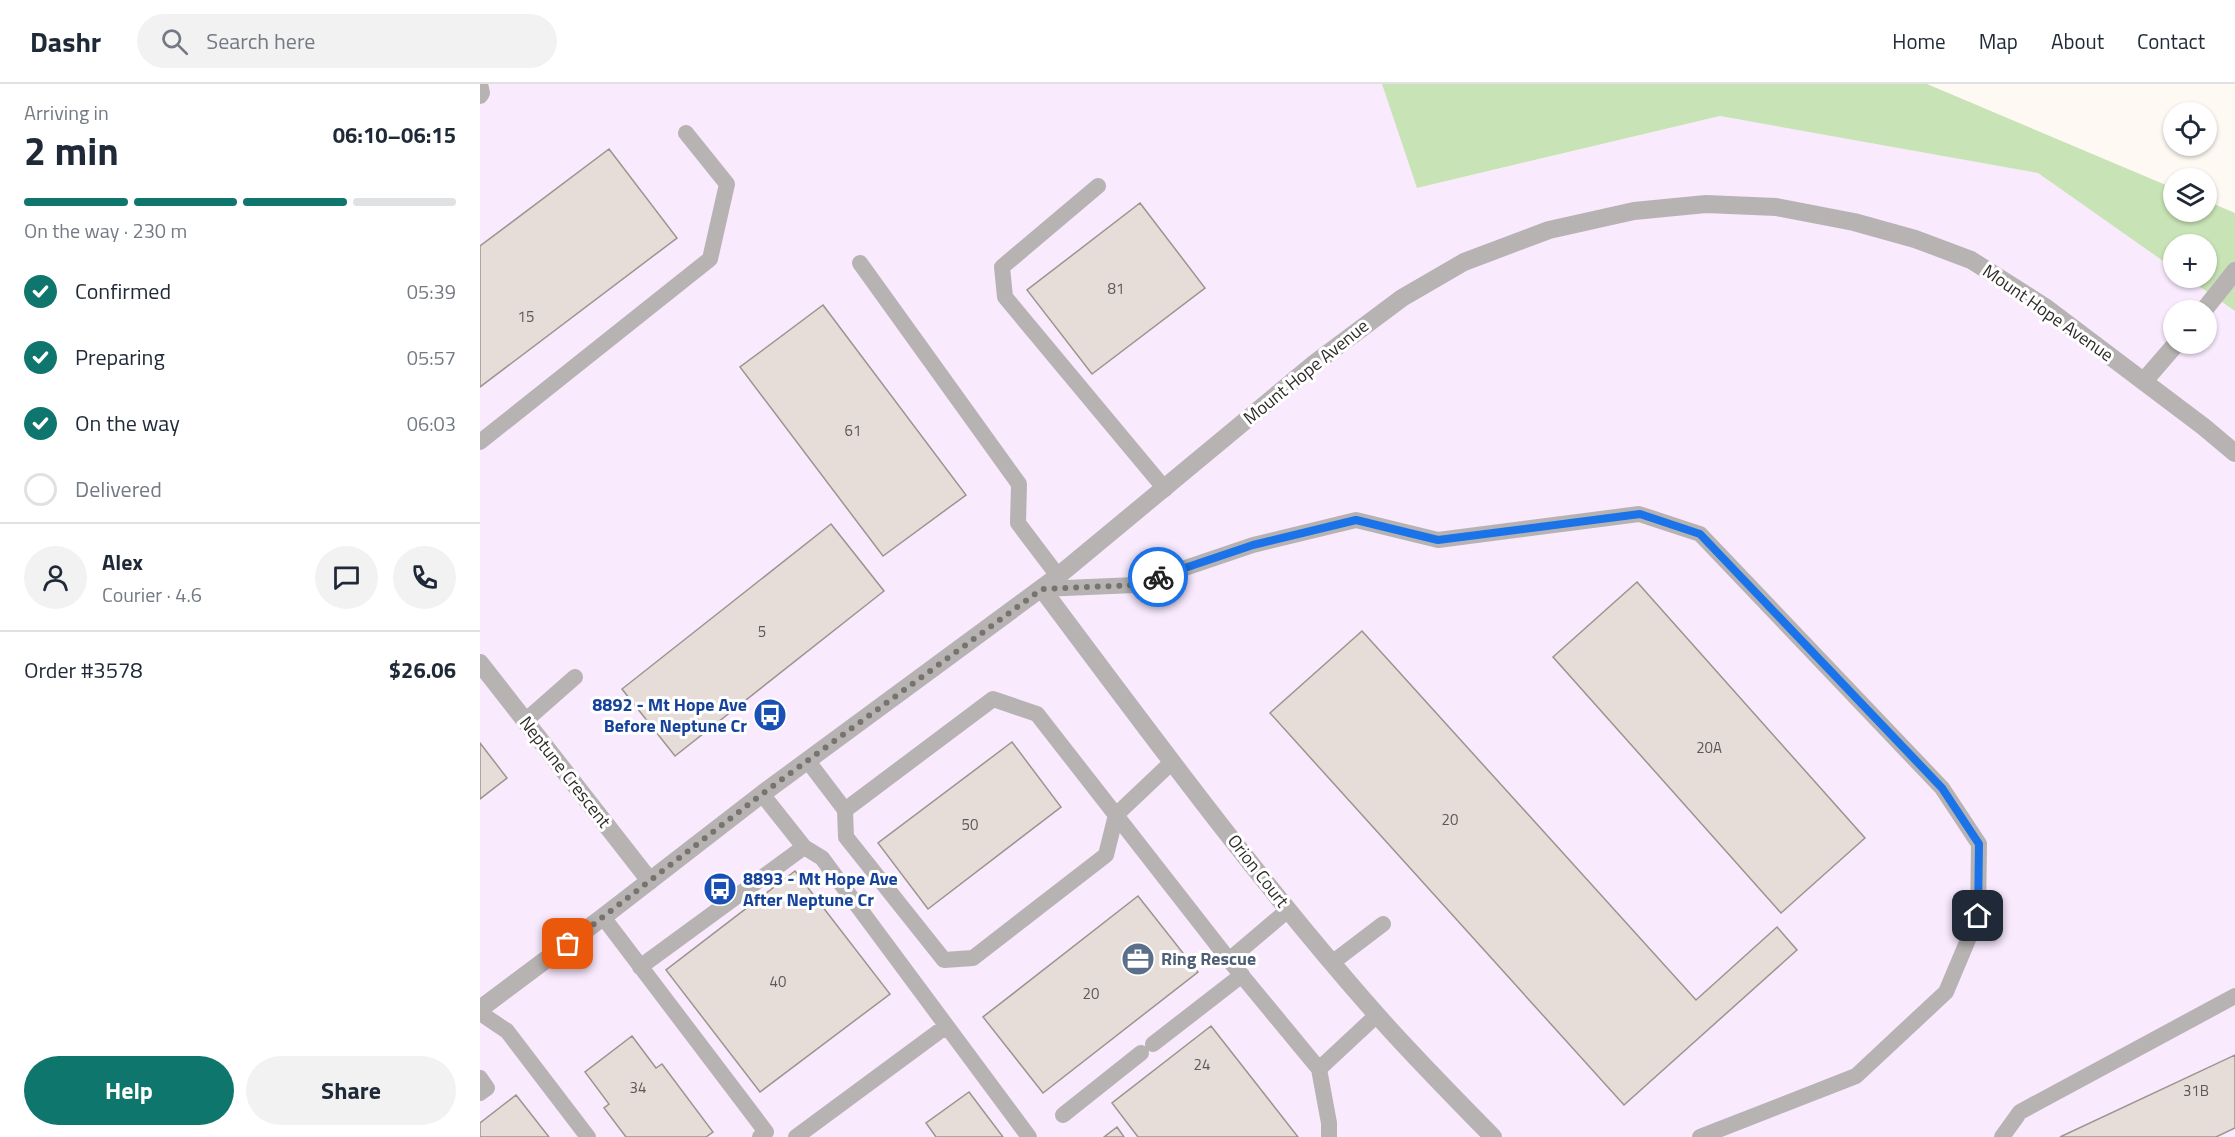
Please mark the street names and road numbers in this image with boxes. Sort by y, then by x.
street label: Mount Hope Avenue [1977,257,2119,368]
street label: Mount Hope Avenue [1237,313,1374,431]
street label: Neptune Crescent [513,710,618,834]
street label: Orion Court [1221,828,1296,914]

